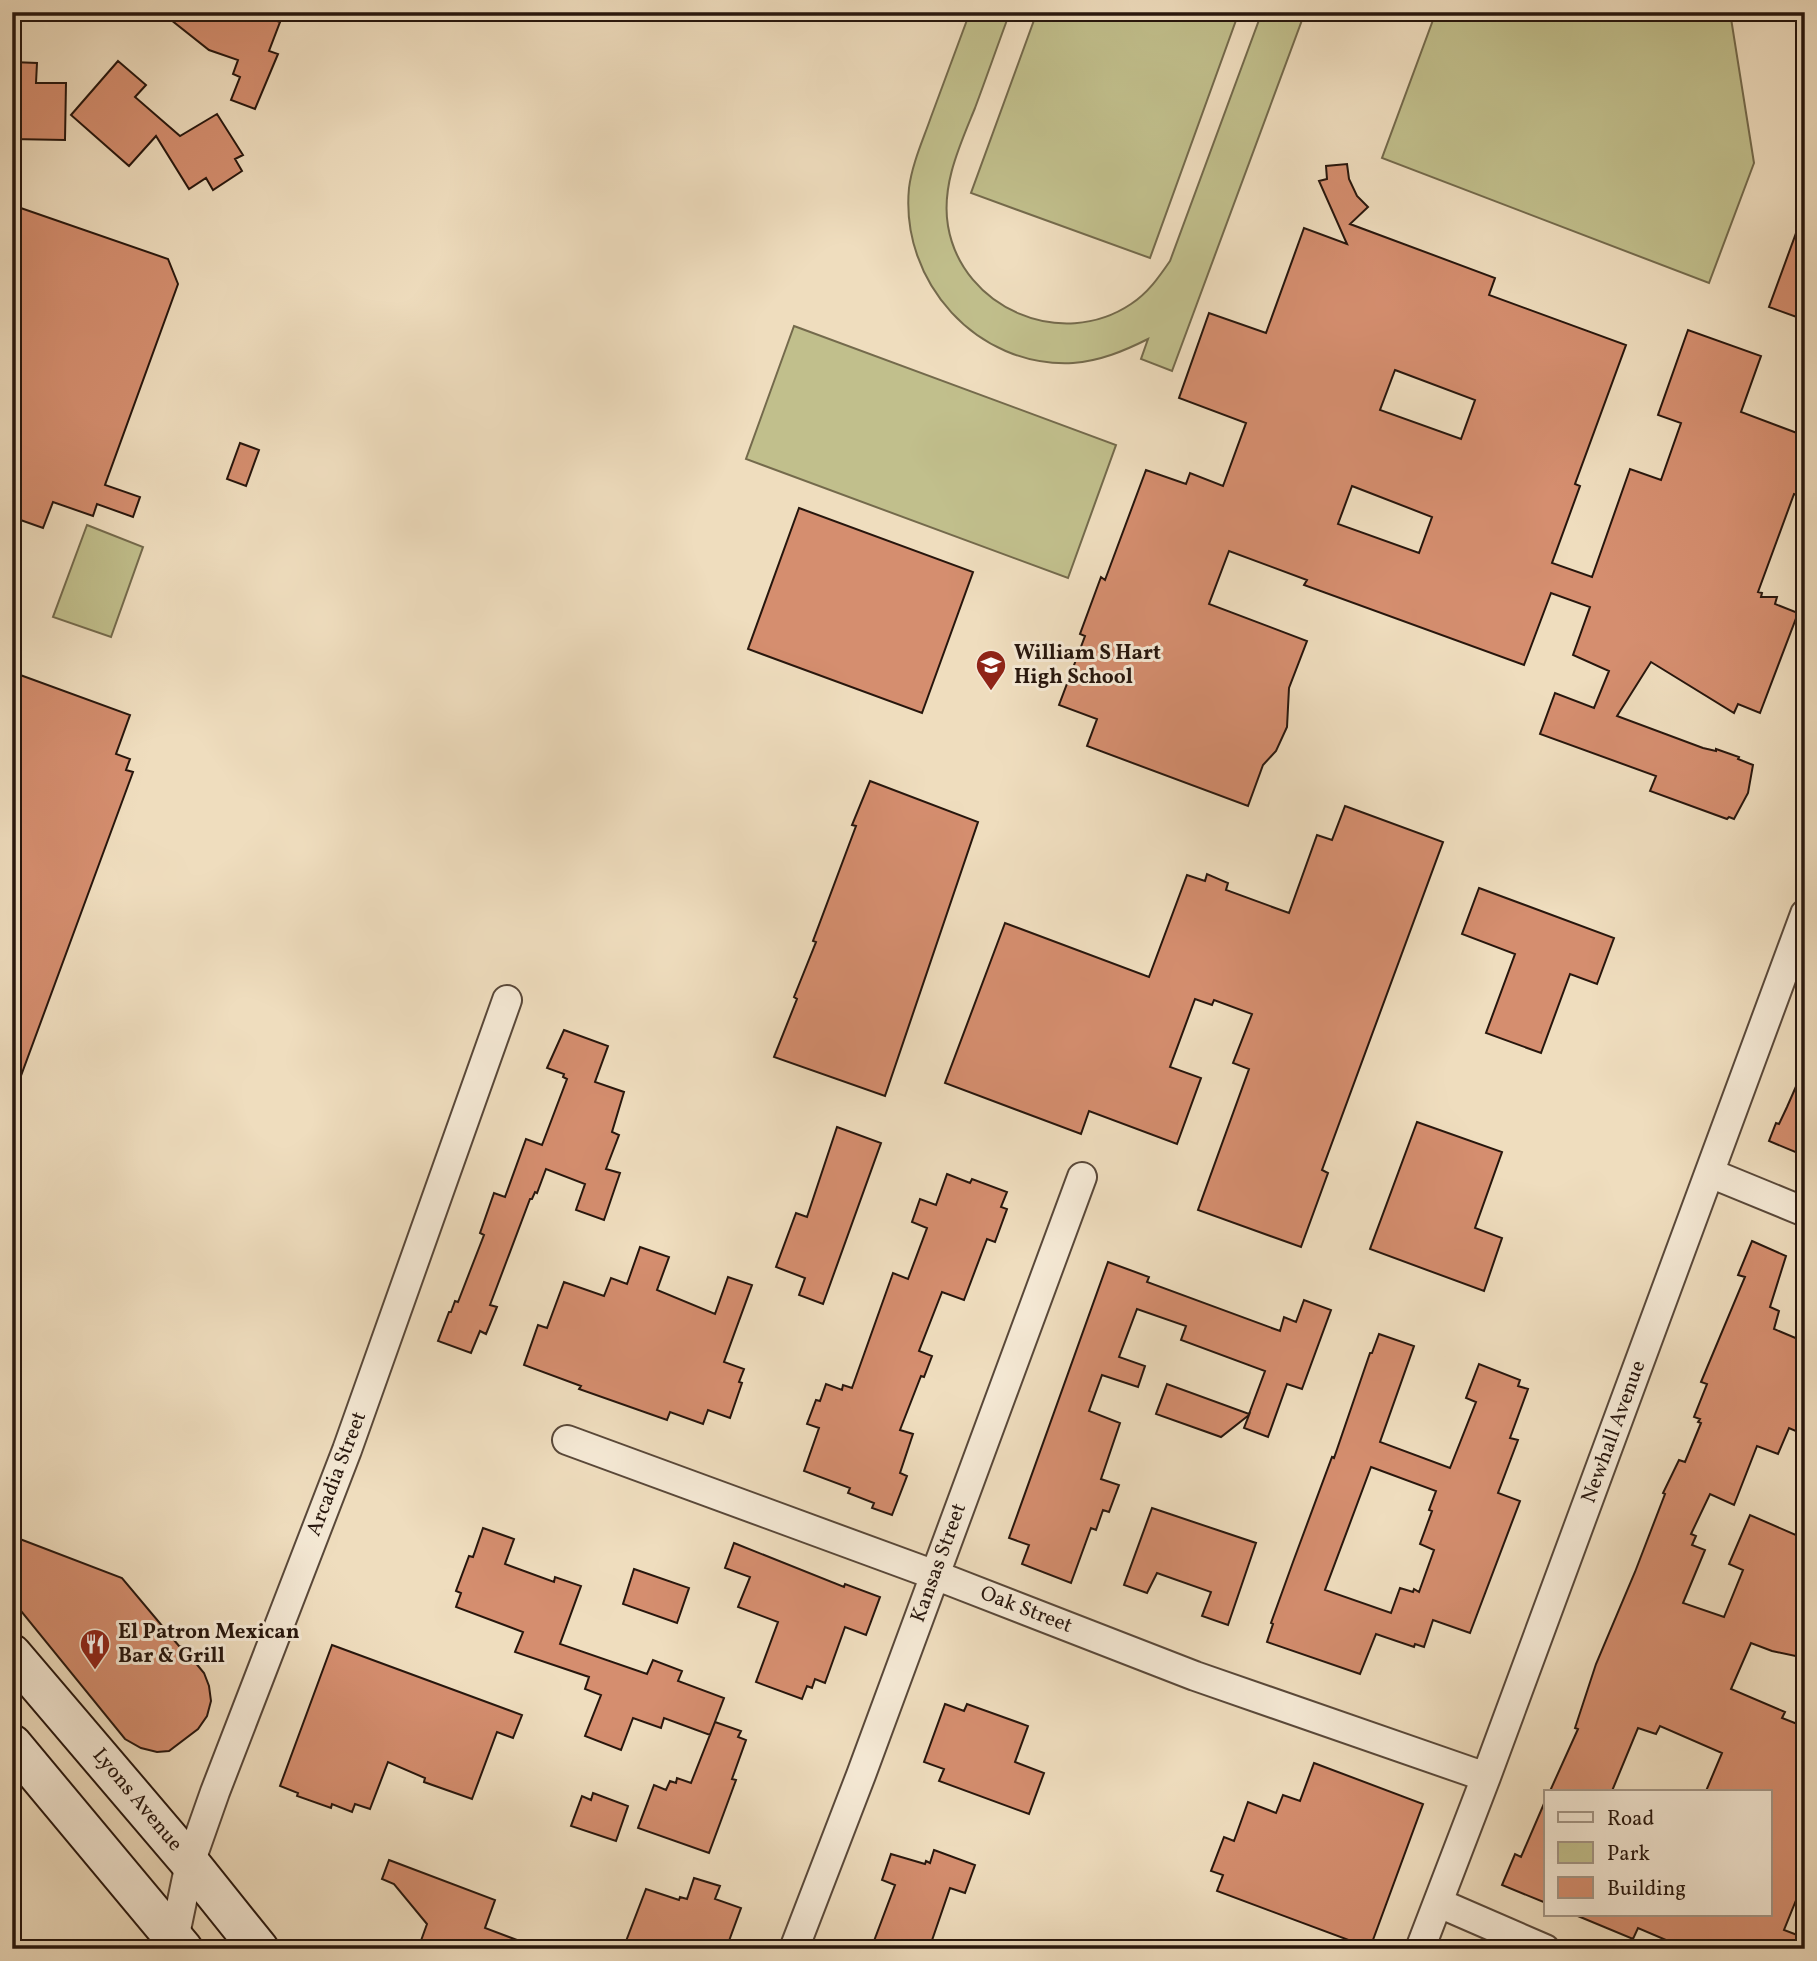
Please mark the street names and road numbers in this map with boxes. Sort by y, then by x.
street label: Newhall Avenue [1575,1357,1653,1507]
street label: Arcadia Street [300,1408,374,1540]
street label: Kansas Street [904,1499,974,1627]
street label: Oak Street [976,1579,1076,1641]
street label: Lyons Avenue [85,1742,189,1858]

